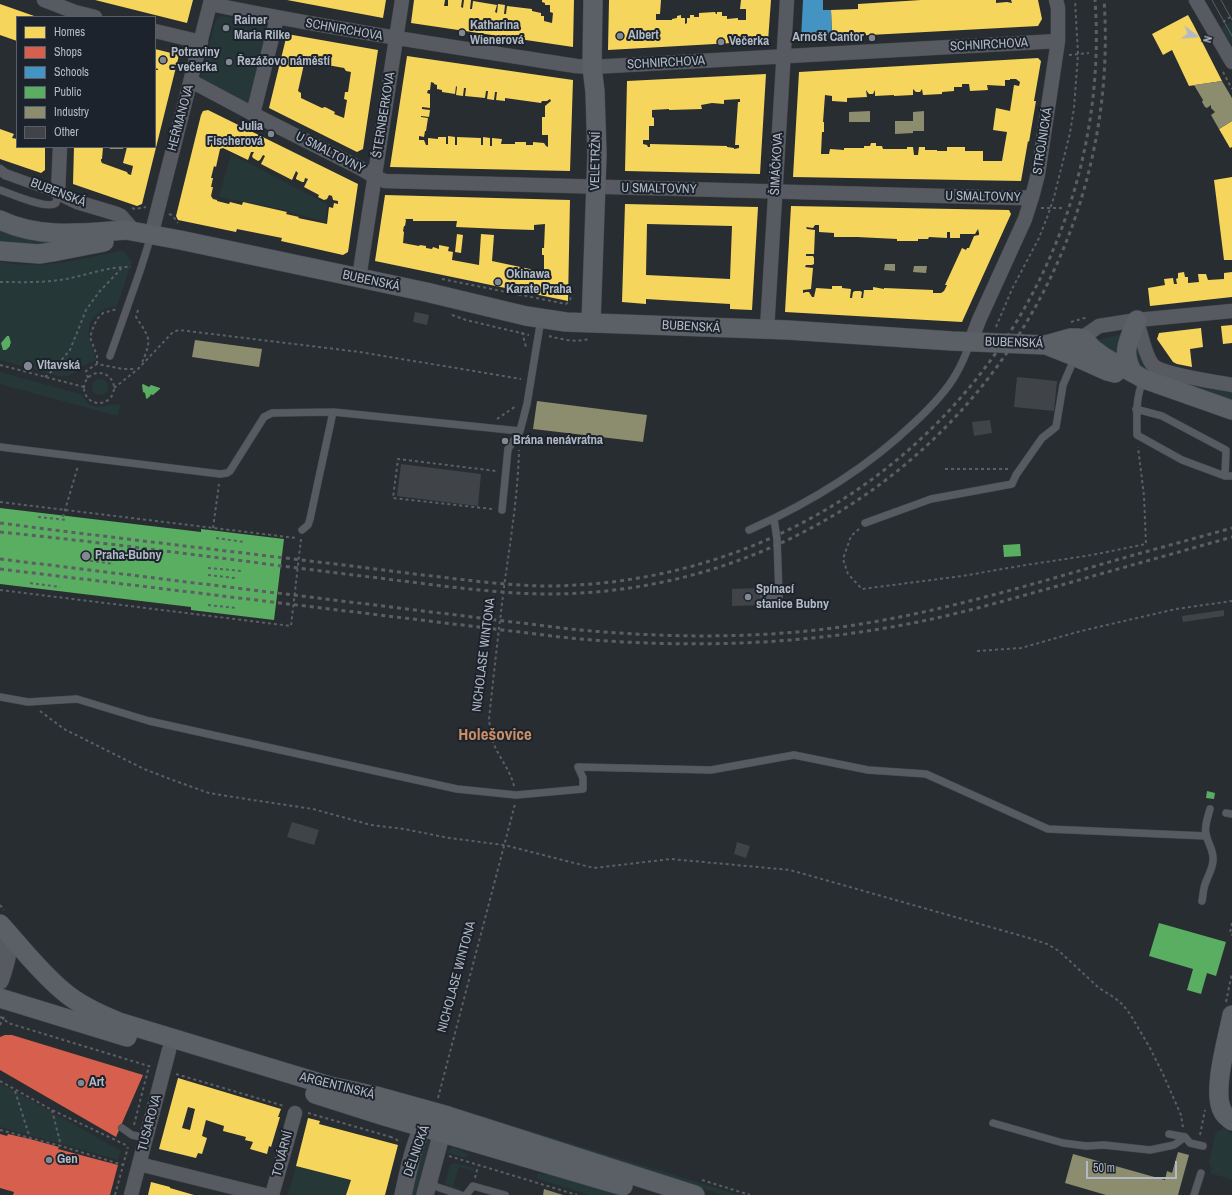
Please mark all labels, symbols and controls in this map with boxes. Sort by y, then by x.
place label: Rainer Maria Rilke [234,13,290,44]
legend [16,16,156,148]
street label: SCHNIRCHOVA [304,16,384,44]
north arrow [1176,16,1216,56]
place label: Katharina Wienerová [470,18,524,49]
marker: Rainer Maria Rilke [221,23,231,33]
text: Homes [54,24,85,40]
marker: Katharina Wienerová [457,28,467,38]
place label: Albert [628,28,659,44]
place label: Arnošt Cantor [792,30,864,46]
marker: Albert [615,31,625,41]
marker: Arnošt Cantor [867,33,877,43]
place label: Večerka [729,34,769,50]
text: N [1200,34,1215,44]
street label: SCHNIRCHOVA [950,35,1028,55]
marker: Večerka [716,37,726,47]
text: Shops [54,44,82,60]
place label: Potraviny - večerka [171,45,220,76]
street label: SCHNIRCHOVA [627,53,705,73]
place label: Řezáčovo náměstí [237,54,330,70]
marker: Potraviny - večerka [158,55,168,65]
marker: Řezáčovo náměstí [224,57,234,67]
text: Schools [54,64,89,80]
street label: ŠTERNBERKOVA [369,71,399,159]
street label: HEŘMANOVA [165,83,197,153]
text: Public [54,84,81,100]
text: Industry [54,104,89,120]
street label: STROJNICKÁ [1030,106,1056,176]
place label: Julia Fischerová [207,119,263,150]
text: Other [54,124,79,140]
marker: Julia Fischerová [266,129,276,139]
street label: U SMALTOVNY [293,129,367,177]
street label: VELETRŽNÍ [588,132,604,190]
street label: ŠIMÁČKOVA [768,132,786,196]
street label: BUBENSKÁ [28,175,88,211]
street label: U SMALTOVNY [621,181,697,197]
street label: U SMALTOVNY [945,189,1021,205]
street label: BUBENSKÁ [341,267,401,295]
place label: Okinawa Karate Praha [506,267,572,298]
marker: Okinawa Karate Praha [493,277,503,287]
street label: BUBENSKÁ [662,318,720,336]
street label: BUBENSKÁ [985,334,1043,352]
place label: Vltavská [37,358,80,374]
marker: Vltavská [22,360,34,372]
place label: Brána nenávratna [513,433,603,449]
marker: Brána nenávratna [500,436,510,446]
place label: Praha-Bubny [95,548,161,564]
marker: Praha-Bubny [80,550,92,562]
place label: Spínací stanice Bubny [756,582,829,613]
marker: Spínací stanice Bubny [743,592,753,602]
street label: NICHOLASE WINTONA [469,597,499,713]
district label: Holešovice [458,725,532,745]
street label: NICHOLASE WINTONA [435,920,479,1034]
street label: ARGENTINSKÁ [298,1069,376,1103]
place label: Art [89,1075,104,1091]
marker: Art [76,1078,86,1088]
street label: TUSAROVA [135,1093,165,1153]
street label: DĚLNICKÁ [401,1123,433,1179]
street label: TOVÁRNÍ [269,1130,297,1178]
place label: Gen [57,1152,78,1168]
scale bar [1088,1153,1179,1179]
marker: Gen [44,1155,54,1165]
text: 50 m [1093,1160,1115,1176]

